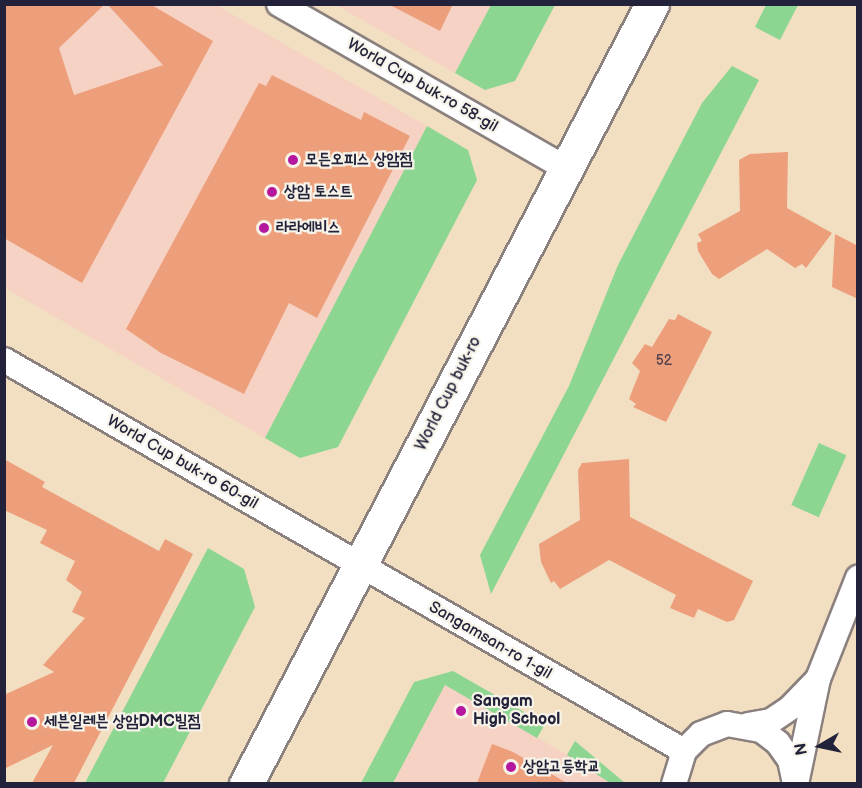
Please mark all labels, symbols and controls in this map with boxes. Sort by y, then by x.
street label: World Cup buk-ro 58-gil [343,35,501,137]
place label: 모든오피스 상암점 [305,150,412,170]
marker: 모든오피스 상암점 [286,153,300,167]
place label: 상암 토스트 [284,182,353,202]
marker: 상암 토스트 [265,185,279,199]
place label: 라라에비스 [276,218,340,238]
marker: 라라에비스 [257,221,271,235]
street label: World Cup buk-ro [412,334,486,454]
house number: 52 [656,353,672,369]
street label: World Cup buk-ro 60-gil [103,412,261,514]
street label: Sangamsan-ro 1-gil [425,598,555,684]
place label: Sangam High School [473,692,560,730]
marker: Sangam High School [454,704,468,718]
place label: 세븐일레븐 상암DMC빌점 [44,712,200,732]
marker: 세븐일레븐 상암DMC빌점 [25,715,39,729]
north arrow [790,716,850,776]
text: N [791,741,812,756]
place label: 상암고등학교 [523,757,600,777]
marker: 상암고등학교 [504,760,518,774]

